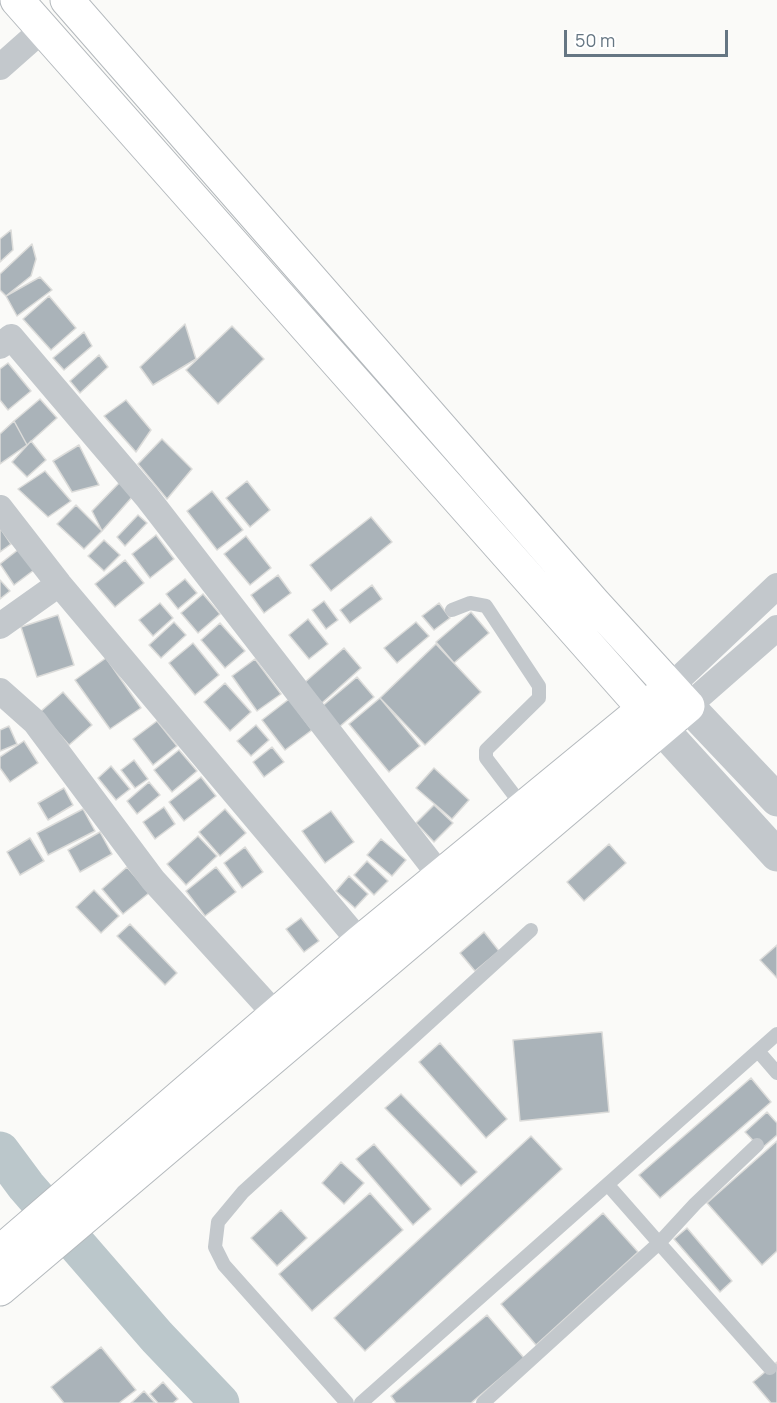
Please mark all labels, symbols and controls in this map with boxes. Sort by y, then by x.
scale bar [567,18,730,56]
text: 50 m [575,28,615,52]

